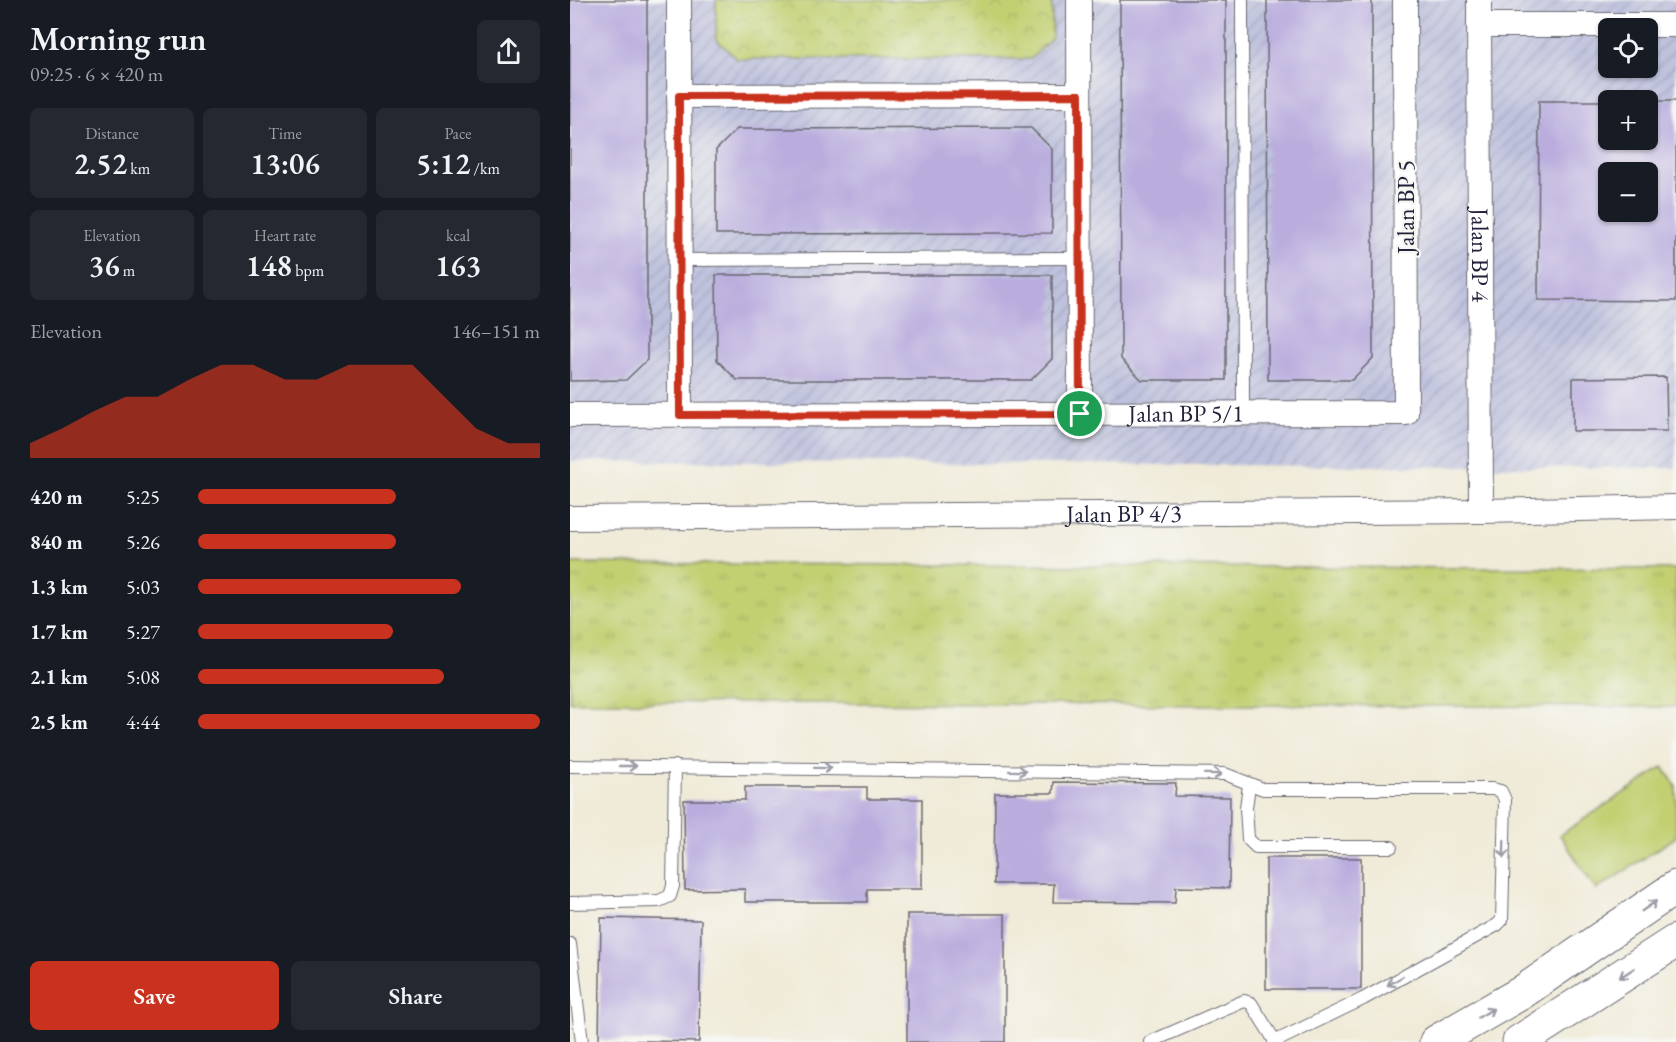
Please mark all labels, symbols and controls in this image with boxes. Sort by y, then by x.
text: Morning run [30,17,207,60]
map controls [1598,18,1658,222]
button: locate [1598,18,1658,78]
button: share [477,20,540,83]
text: 09:25 · 6 × 420 m [30,61,163,87]
button: + [1598,90,1658,150]
text: Distance [85,123,139,144]
text: Time [268,123,302,144]
text: Pace [445,123,471,144]
text: 2.52 [74,144,127,183]
text: 13:06 [250,144,320,183]
text: 5:12 [416,144,470,183]
text: km [127,158,150,179]
text: /km [470,158,500,179]
street label: Jalan BP 5 [1390,160,1421,256]
button: − [1598,162,1658,222]
street label: Jalan BP 4 [1465,206,1496,303]
text: Elevation [83,225,141,246]
text: Heart rate [254,225,316,246]
text: kcal [446,225,470,246]
text: 36 [89,246,120,285]
text: 148 [246,246,292,285]
text: 163 [435,246,481,285]
text: m [120,260,135,281]
text: bpm [292,260,324,281]
text: Elevation [30,318,102,344]
text: 146–151 m [452,318,540,344]
pin [1054,388,1105,439]
icon: arrive [1063,397,1096,430]
street label: Jalan BP 5/1 [1126,397,1244,429]
text: 420 m [30,484,83,510]
text: 5:25 [126,484,160,510]
street label: Jalan BP 4/3 [1064,497,1182,529]
text: 840 m [30,529,83,555]
text: 5:26 [126,529,160,555]
text: 1.3 km [30,574,88,600]
text: 5:03 [126,574,160,600]
text: 1.7 km [30,619,88,645]
text: 5:27 [126,619,160,645]
text: 2.1 km [30,664,88,690]
text: 5:08 [126,664,160,690]
text: 2.5 km [30,709,88,735]
text: 4:44 [126,709,160,735]
one-way arrow [618,760,638,772]
one-way arrow [813,762,833,774]
one-way arrow [1008,765,1028,777]
one-way arrow [1203,768,1223,780]
one-way arrow [1498,838,1510,858]
one-way arrow [1641,900,1657,912]
button: Save [30,961,279,1030]
button: Share [291,961,540,1030]
one-way arrow [1619,967,1636,979]
one-way arrow [1386,976,1404,987]
one-way arrow [1477,1007,1494,1019]

